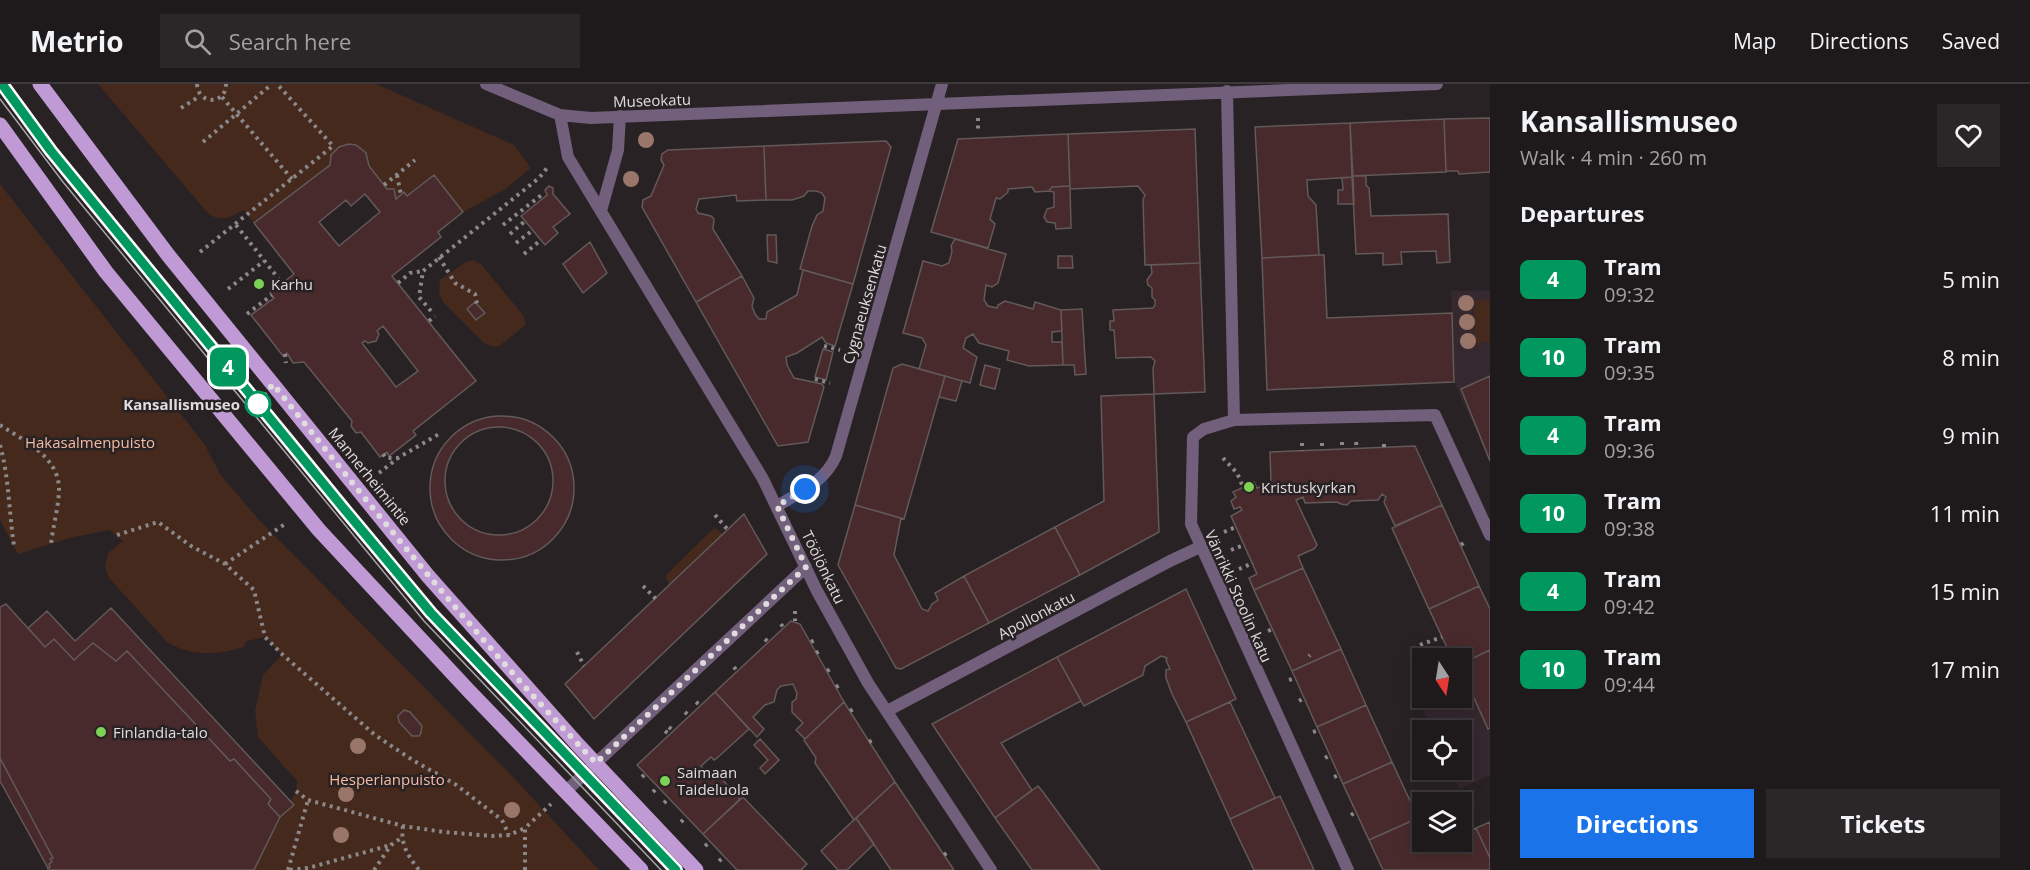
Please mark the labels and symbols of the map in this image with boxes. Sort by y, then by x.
street label: Museokatu [613,89,691,111]
street label: Cygnaeuksenkatu [837,242,891,366]
place label: Karhu [271,274,313,294]
marker: Karhu [252,277,266,291]
line badge: 4 [208,348,248,386]
marker: Kansallismuseo [245,391,271,417]
place label: Kansallismuseo [123,394,240,414]
street label: Mannerheimintie [324,423,416,529]
park label: Hakasalmenpuisto [25,432,155,452]
your location [790,474,820,504]
place label: Kristuskyrkan [1261,477,1356,497]
marker: Kristuskyrkan [1242,480,1256,494]
street label: Töölönkatu [798,527,850,607]
street label: Vänrikki Stoolin katu [1201,527,1277,665]
street label: Apollonkatu [994,586,1078,644]
north arrow [1412,648,1472,708]
place label: Finlandia-talo [113,722,208,742]
marker: Finlandia-talo [94,725,108,739]
place label: Saimaan Taideluola [677,762,749,799]
park label: Hesperianpuisto [329,769,445,789]
marker: Saimaan Taideluola [658,774,672,788]

